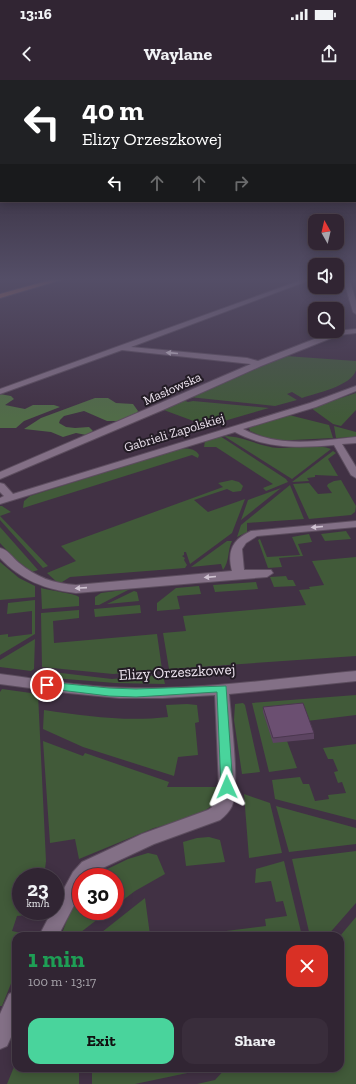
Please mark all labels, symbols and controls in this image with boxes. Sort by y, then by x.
text: 13:16 [20,5,52,23]
icon: back [16,43,38,65]
text: Waylane [144,43,212,65]
icon: share [318,43,340,65]
text: 40 m [82,94,144,127]
icon: left [16,96,68,148]
text: Elizy Orzeszkowej [82,128,222,150]
icon: left [104,172,126,194]
icon: ahead [146,172,168,194]
icon: ahead [188,172,210,194]
icon: right [230,172,252,194]
north arrow [308,214,344,250]
map controls [308,214,344,338]
button: sound [308,258,344,294]
button: search [308,302,344,338]
one-way arrow [166,350,178,356]
street label: Masłowska [141,369,204,408]
street label: Gabrieli Zapolskiej [122,410,226,456]
one-way arrow [311,524,323,531]
one-way arrow [204,573,216,580]
one-way arrow [75,585,87,592]
street label: Elizy Orzeszkowej [118,660,236,684]
pin [30,668,64,702]
icon: arrive [36,674,58,696]
position arrow [206,766,248,808]
speed limit sign: 30 [72,868,124,920]
text: 23 [27,877,49,901]
text: km/h [27,898,49,910]
text: 1 min [28,944,85,973]
button: close [286,945,328,987]
text: 100 m · 13:17 [28,974,96,989]
button: Exit [28,1018,174,1064]
button: Share [182,1018,328,1064]

